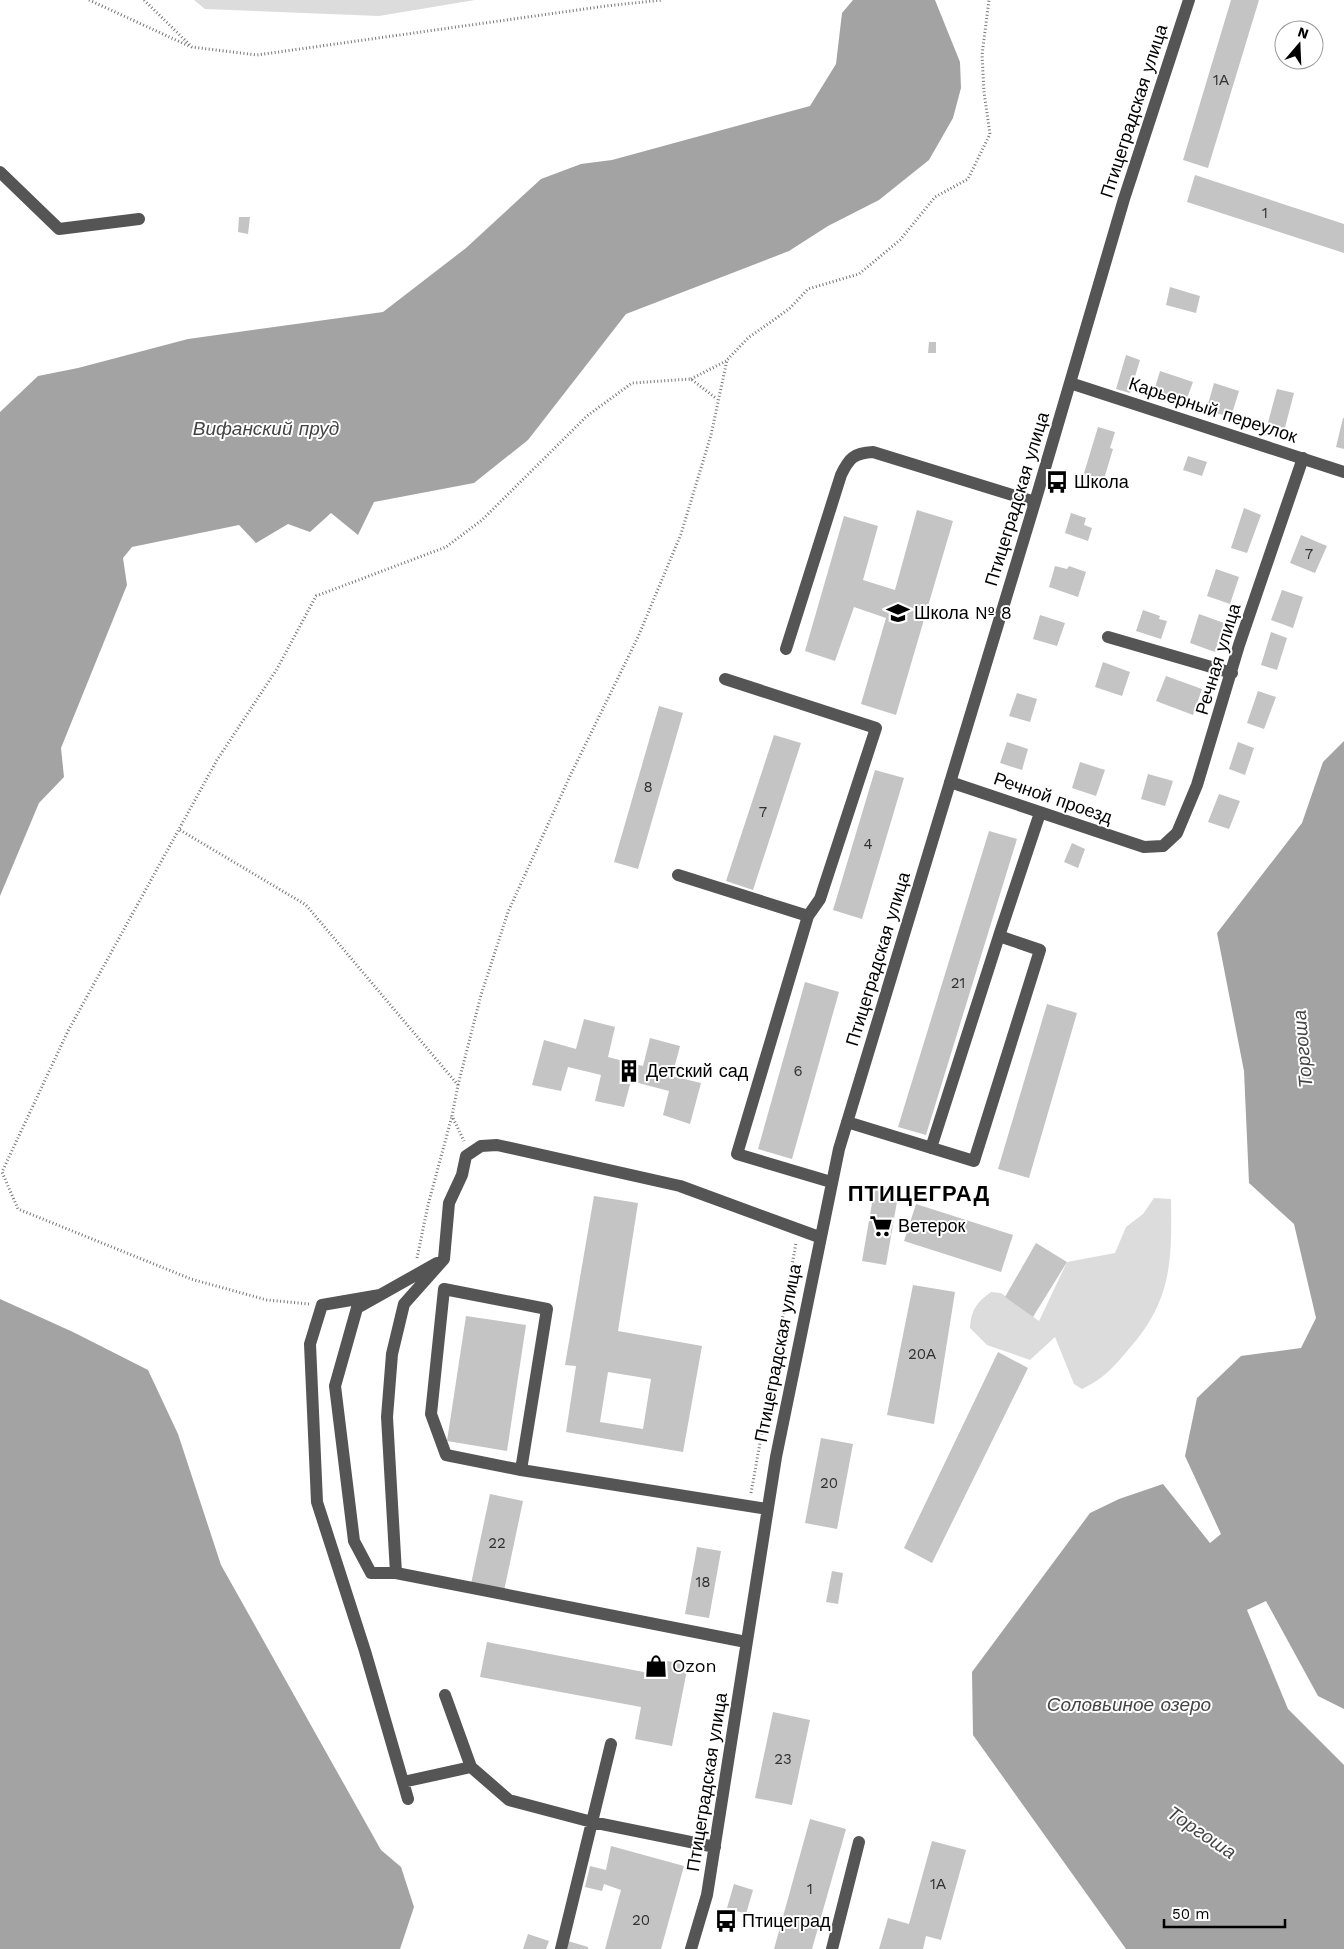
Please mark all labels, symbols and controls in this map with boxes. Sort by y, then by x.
north arrow [1274,20,1324,70]
street label: Птицеградская улица [1096,21,1172,200]
text: N [1296,23,1311,42]
house number: 1А [1213,71,1229,89]
house number: 1 [1262,204,1268,222]
street label: Карьерный переулок [1126,372,1300,447]
street label: Птицеградская улица [980,408,1053,589]
water label: Вифанский пруд [193,417,339,440]
bus stop icon: Школа [1044,469,1070,495]
place label: Школа [1074,471,1130,492]
house number: 7 [1305,545,1313,563]
school or university icon: Школа № 8 [885,600,911,626]
street label: Речная улица [1191,600,1245,717]
place label: Школа № 8 [914,602,1012,623]
street label: Речной проезд [991,767,1116,828]
house number: 8 [643,778,653,796]
house number: 7 [759,803,767,821]
house number: 4 [863,835,873,853]
street label: Птицеградская улица [841,868,914,1049]
house number: 21 [951,974,965,992]
water label: Торгоша [1288,1009,1317,1089]
building icon: Детский сад [616,1058,642,1084]
place label: Детский сад [646,1060,749,1081]
house number: 6 [793,1062,803,1080]
district label: ПТИЦЕГРАД [848,1181,990,1206]
supermarket icon: Ветерок [868,1213,894,1239]
place label: Ветерок [898,1215,965,1236]
street label: Птицеградская улица [750,1261,805,1444]
house number: 20А [908,1345,936,1363]
house number: 20 [820,1474,838,1492]
house number: 22 [488,1534,506,1552]
house number: 18 [695,1573,711,1591]
shop icon: Ozon [643,1653,669,1679]
place label: Ozon [672,1655,717,1676]
street label: Птицеградская улица [682,1690,731,1873]
water label: Соловьиное озеро [1047,1693,1211,1716]
house number: 23 [774,1750,792,1768]
water label: Торгоша [1163,1801,1241,1864]
house number: 1А [930,1875,946,1893]
house number: 1 [807,1880,813,1898]
scale bar [1164,1896,1285,1928]
text: 50 m [1172,1905,1209,1923]
bus stop icon: Птицеград [713,1908,739,1934]
place label: Птицеград [742,1910,831,1931]
house number: 20 [632,1911,650,1929]

